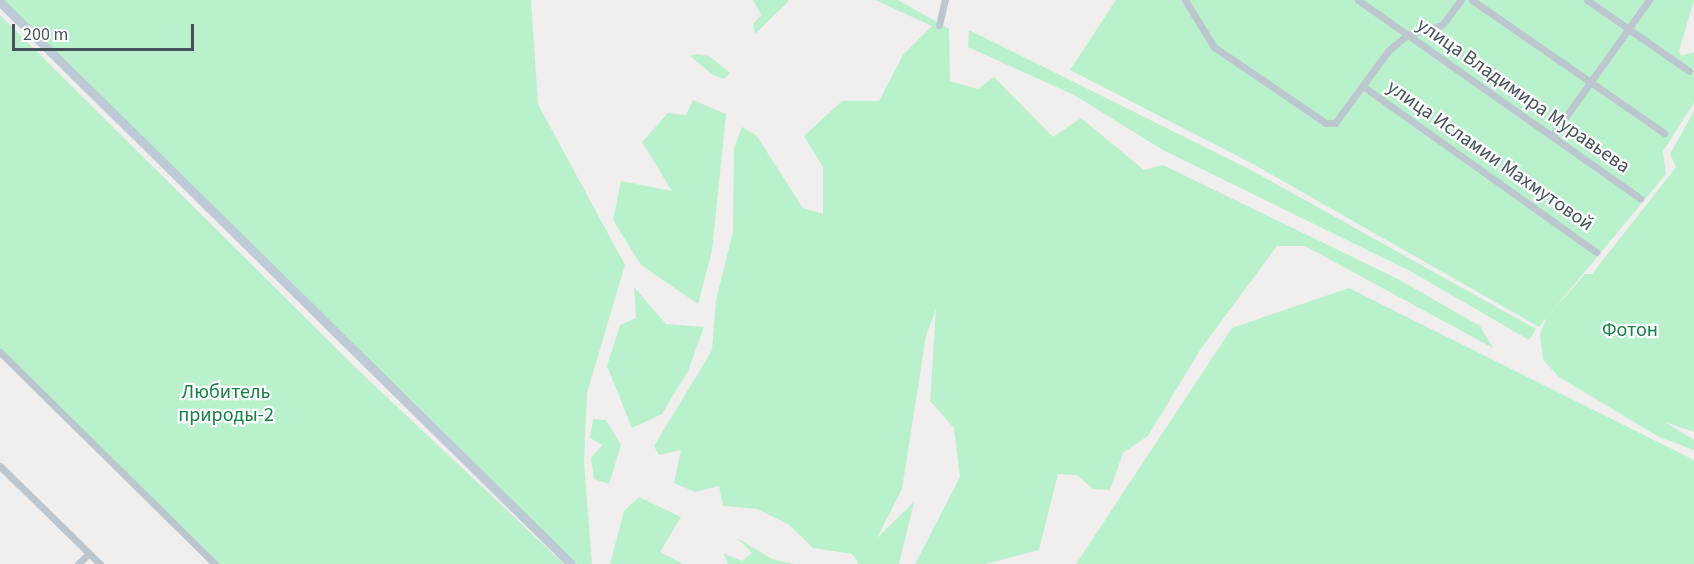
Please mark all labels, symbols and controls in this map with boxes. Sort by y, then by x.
scale bar [15,12,196,50]
street label: улица Владимира Муравьева [1412,13,1634,179]
text: 200 m [23,22,68,47]
street label: улица Исламии Махмутовой [1382,75,1598,237]
park label: Фотон [1602,318,1658,342]
park label: Любитель природы-2 [178,381,274,428]

